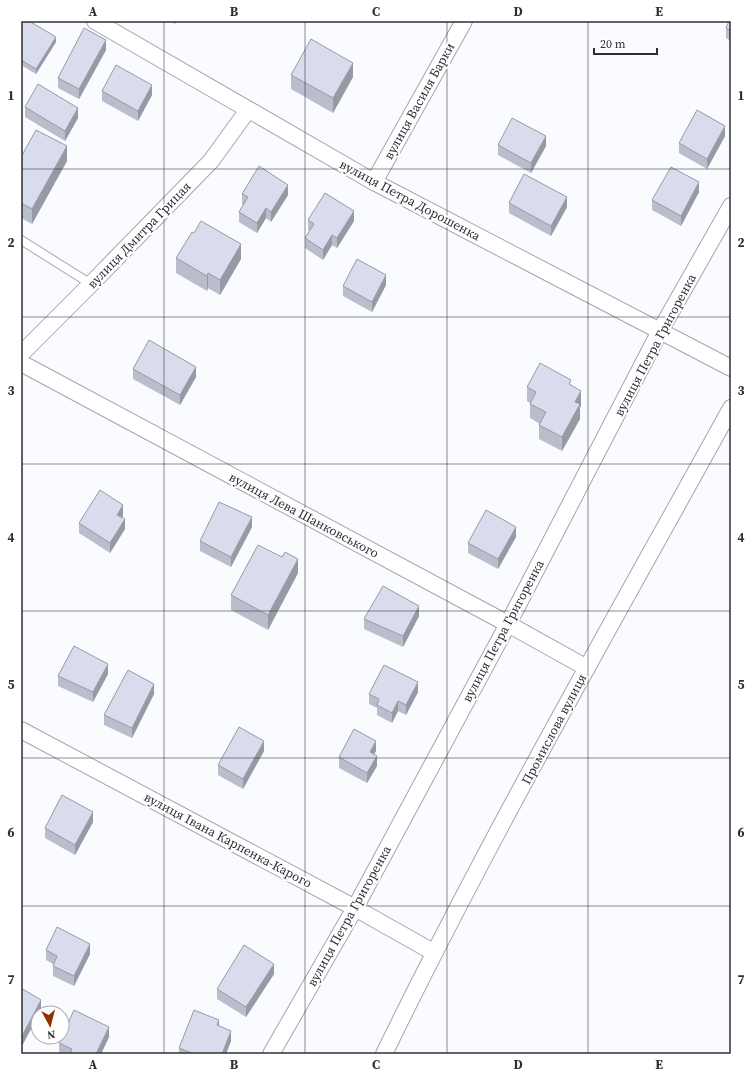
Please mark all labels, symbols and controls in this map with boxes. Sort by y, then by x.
text: A [89,3,98,20]
text: B [230,3,239,20]
text: C [372,3,380,20]
text: D [513,3,523,20]
text: E [655,3,663,20]
scale bar [594,30,657,56]
text: 20 m [600,36,626,52]
street label: вулиця Василя Барки [380,40,458,162]
text: 1 [7,87,15,104]
text: 1 [737,87,745,104]
street label: вулиця Петра Дорошенка [337,156,484,245]
street label: вулиця Дмитра Грицая [84,178,194,292]
text: 2 [7,234,15,251]
text: 2 [737,234,745,251]
street label: вулиця Петра Григоренка [610,271,700,419]
text: 3 [7,382,15,399]
text: 3 [737,382,745,399]
street label: вулиця Лева Шанковського [226,468,382,562]
text: 4 [7,529,15,546]
text: 4 [737,529,745,546]
street label: вулиця Петра Григоренка [458,557,548,705]
street label: Промислова вулиця [518,671,590,787]
text: 5 [7,676,15,693]
text: 5 [737,676,745,693]
street label: вулиця Івана Карпенка-Карого [141,788,315,892]
text: 6 [7,824,15,841]
text: 6 [737,824,745,841]
street label: вулиця Петра Григоренка [303,842,395,990]
text: 7 [7,971,15,988]
text: 7 [737,971,745,988]
north arrow [30,1005,70,1045]
text: N [46,1026,56,1042]
text: A [89,1056,98,1073]
text: B [230,1056,239,1073]
text: C [372,1056,380,1073]
text: D [513,1056,523,1073]
text: E [655,1056,663,1073]

